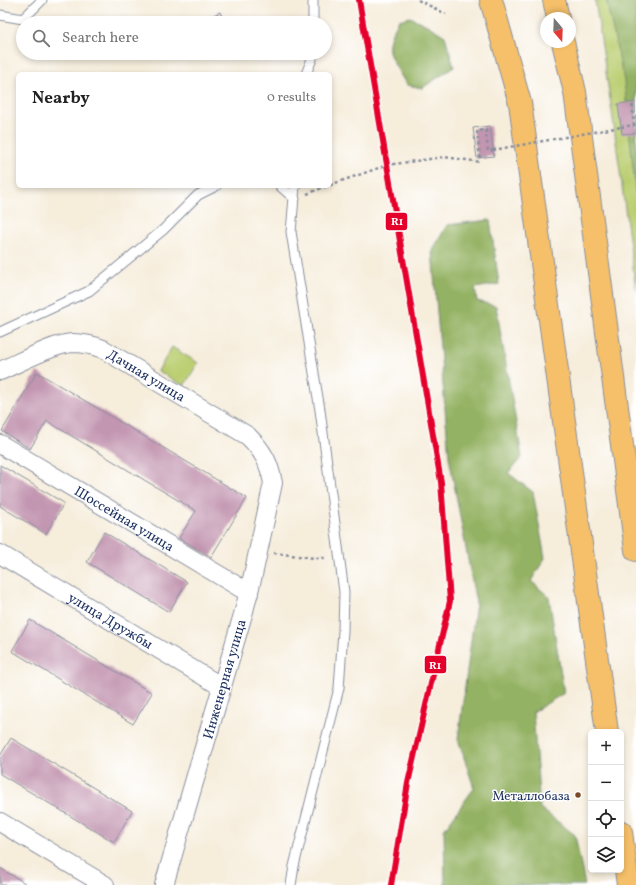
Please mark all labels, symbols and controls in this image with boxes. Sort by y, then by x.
north arrow [540,12,576,48]
search box [16,16,332,60]
icon: search [30,27,52,49]
text: Search here [62,28,139,49]
text: Nearby [32,87,90,110]
text: 0 results [267,89,316,107]
line badge: R1 [385,212,408,231]
text: R1 [391,215,403,230]
street label: Дачная улица [103,346,188,407]
street label: Шоссейная улица [70,482,177,557]
street label: улица Дружбы [64,589,156,654]
street label: Инженерная улица [199,617,252,742]
line badge: R1 [424,655,447,674]
text: R1 [429,659,441,674]
map controls [588,729,624,873]
button: + [588,729,624,765]
button: − [588,765,624,801]
place label: Металлобаза [493,788,570,806]
marker: Металлобаза [573,790,583,800]
button: locate [588,801,624,837]
button: layers [588,837,624,873]

